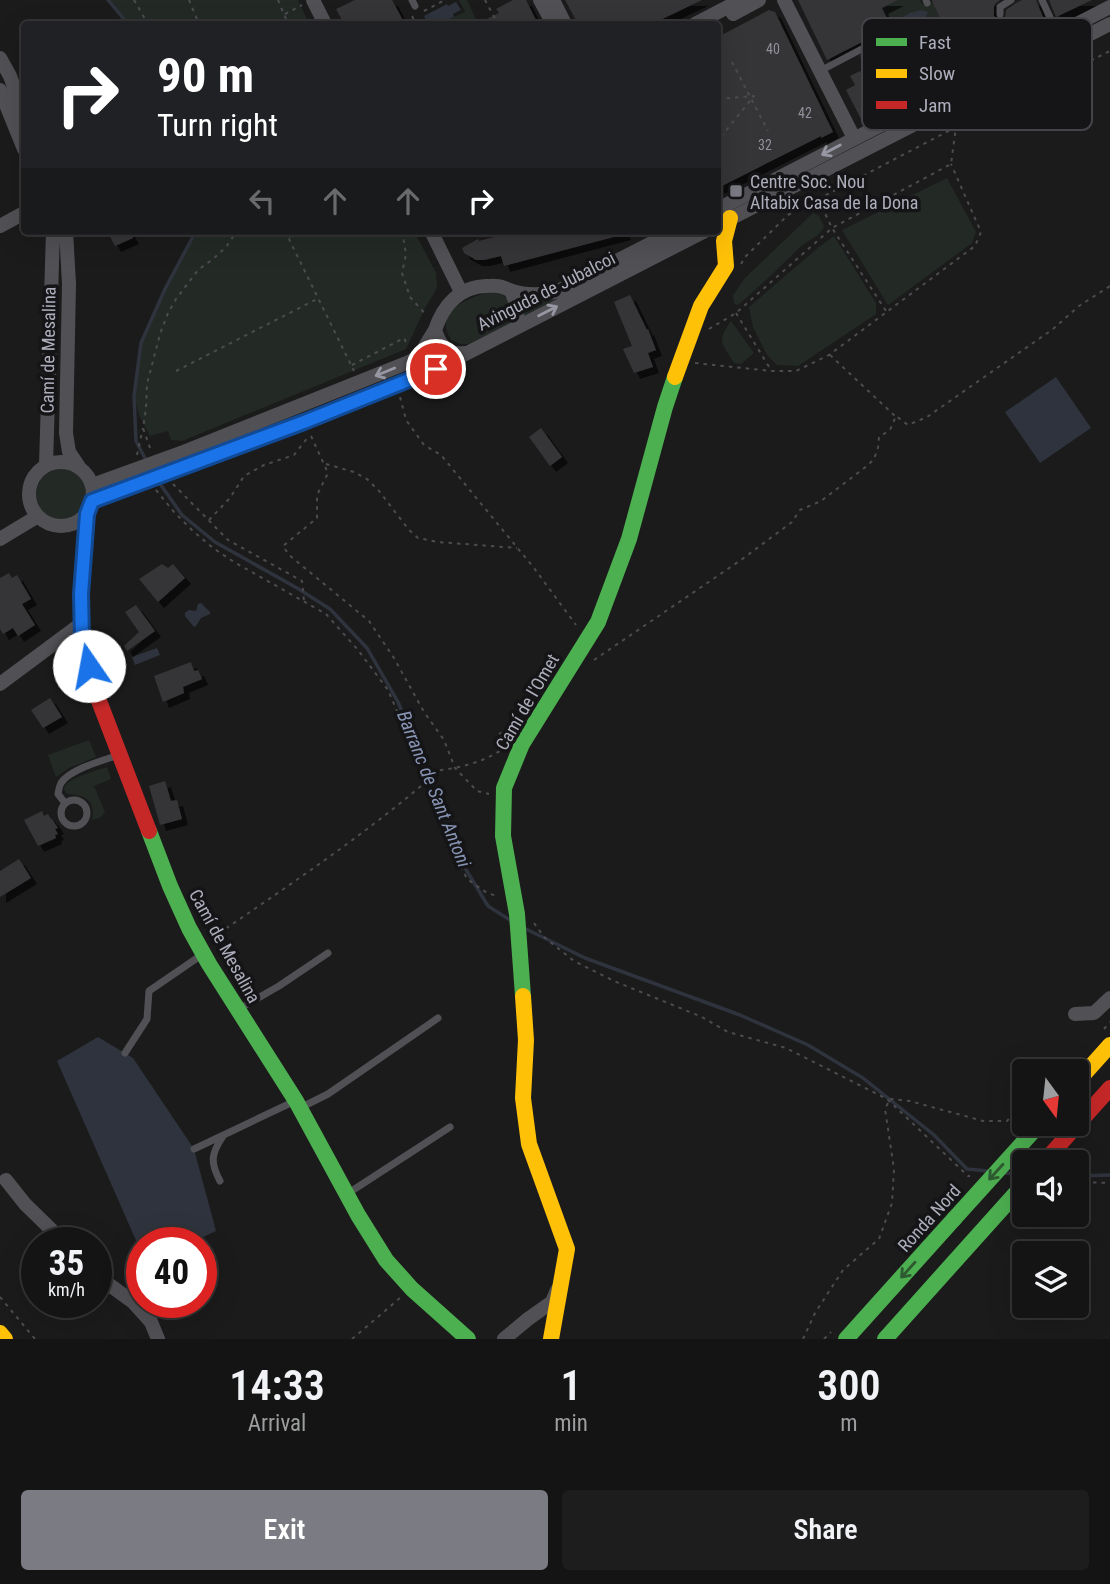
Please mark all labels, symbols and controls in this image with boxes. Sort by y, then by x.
legend [862,18,1092,130]
text: Fast [919,31,951,54]
house number: 40 [766,41,780,57]
text: 90 m [157,47,254,104]
icon: right [42,49,133,140]
text: Slow [919,62,955,85]
text: Jam [919,94,952,117]
house number: 42 [798,105,812,121]
text: Turn right [157,106,278,144]
house number: 32 [758,137,772,153]
one-way arrow [821,143,842,157]
place label: Centre Soc. Nou Altabix Casa de la Dona [750,171,918,213]
icon: left [243,182,281,220]
icon: ahead [316,182,354,220]
icon: ahead [389,182,427,220]
icon: right [462,182,500,220]
marker: Centre Soc. Nou Altabix Casa de la Dona [728,183,744,199]
street label: Avinguda de Jubalcoi [474,247,618,335]
street label: Camí de Mesalina [36,286,60,414]
one-way arrow [537,304,558,318]
pin [406,339,466,399]
icon: arrive [417,350,455,388]
one-way arrow [375,366,397,379]
position arrow [52,629,126,703]
street label: Camí de l'Omet [491,650,563,754]
water label: Barranc de Sant Antoni [392,707,476,871]
street label: Camí de Mesalina [185,885,265,1007]
north arrow [1012,1059,1088,1136]
map controls [1012,1059,1089,1318]
button: sound [1012,1150,1089,1227]
one-way arrow [988,1163,1004,1181]
street label: Ronda Nord [893,1180,965,1256]
speed limit sign: 40 [126,1227,217,1318]
button: layers [1012,1241,1089,1318]
text: 35 [49,1243,84,1284]
one-way arrow [900,1261,916,1279]
text: km/h [48,1279,85,1300]
text: 14:33 [229,1361,325,1410]
text: 1 [561,1361,582,1410]
text: 300 [817,1361,881,1410]
text: Arrival [248,1410,306,1437]
text: min [554,1410,588,1437]
text: m [840,1410,858,1437]
button: Exit [21,1490,548,1570]
button: Share [562,1490,1089,1570]

